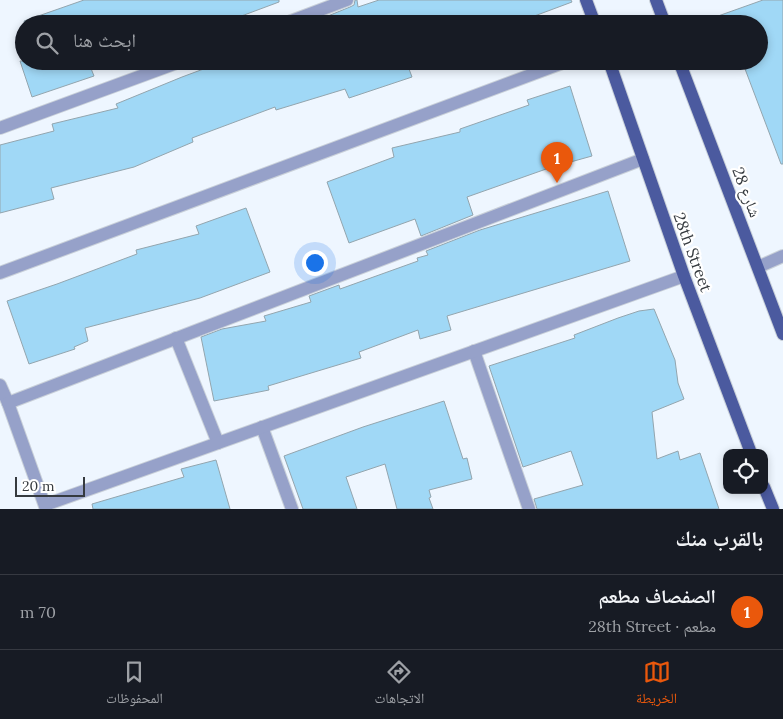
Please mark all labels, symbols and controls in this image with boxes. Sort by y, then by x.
search box [15,15,768,70]
text: ابحث هنا [73,28,136,52]
icon: search [33,29,61,57]
pin: 1 [541,142,573,183]
street label: شارع 28 [727,164,766,220]
street label: 28th Street [669,210,717,295]
your location [302,250,328,276]
map controls [723,449,768,494]
button: locate [723,449,768,494]
scale bar [15,474,85,497]
text: 20 m [22,477,54,495]
text: بالقرب منك [676,525,763,552]
text: الصفصاف مطعم [598,584,716,608]
text: 70 m [20,602,56,622]
text: 1 [744,602,750,622]
text: مطعم · 28th Street [588,616,716,636]
tab: المحفوظات [106,658,163,712]
tab: الاتجاهات [375,658,424,712]
tab: الخريطة [636,658,677,712]

